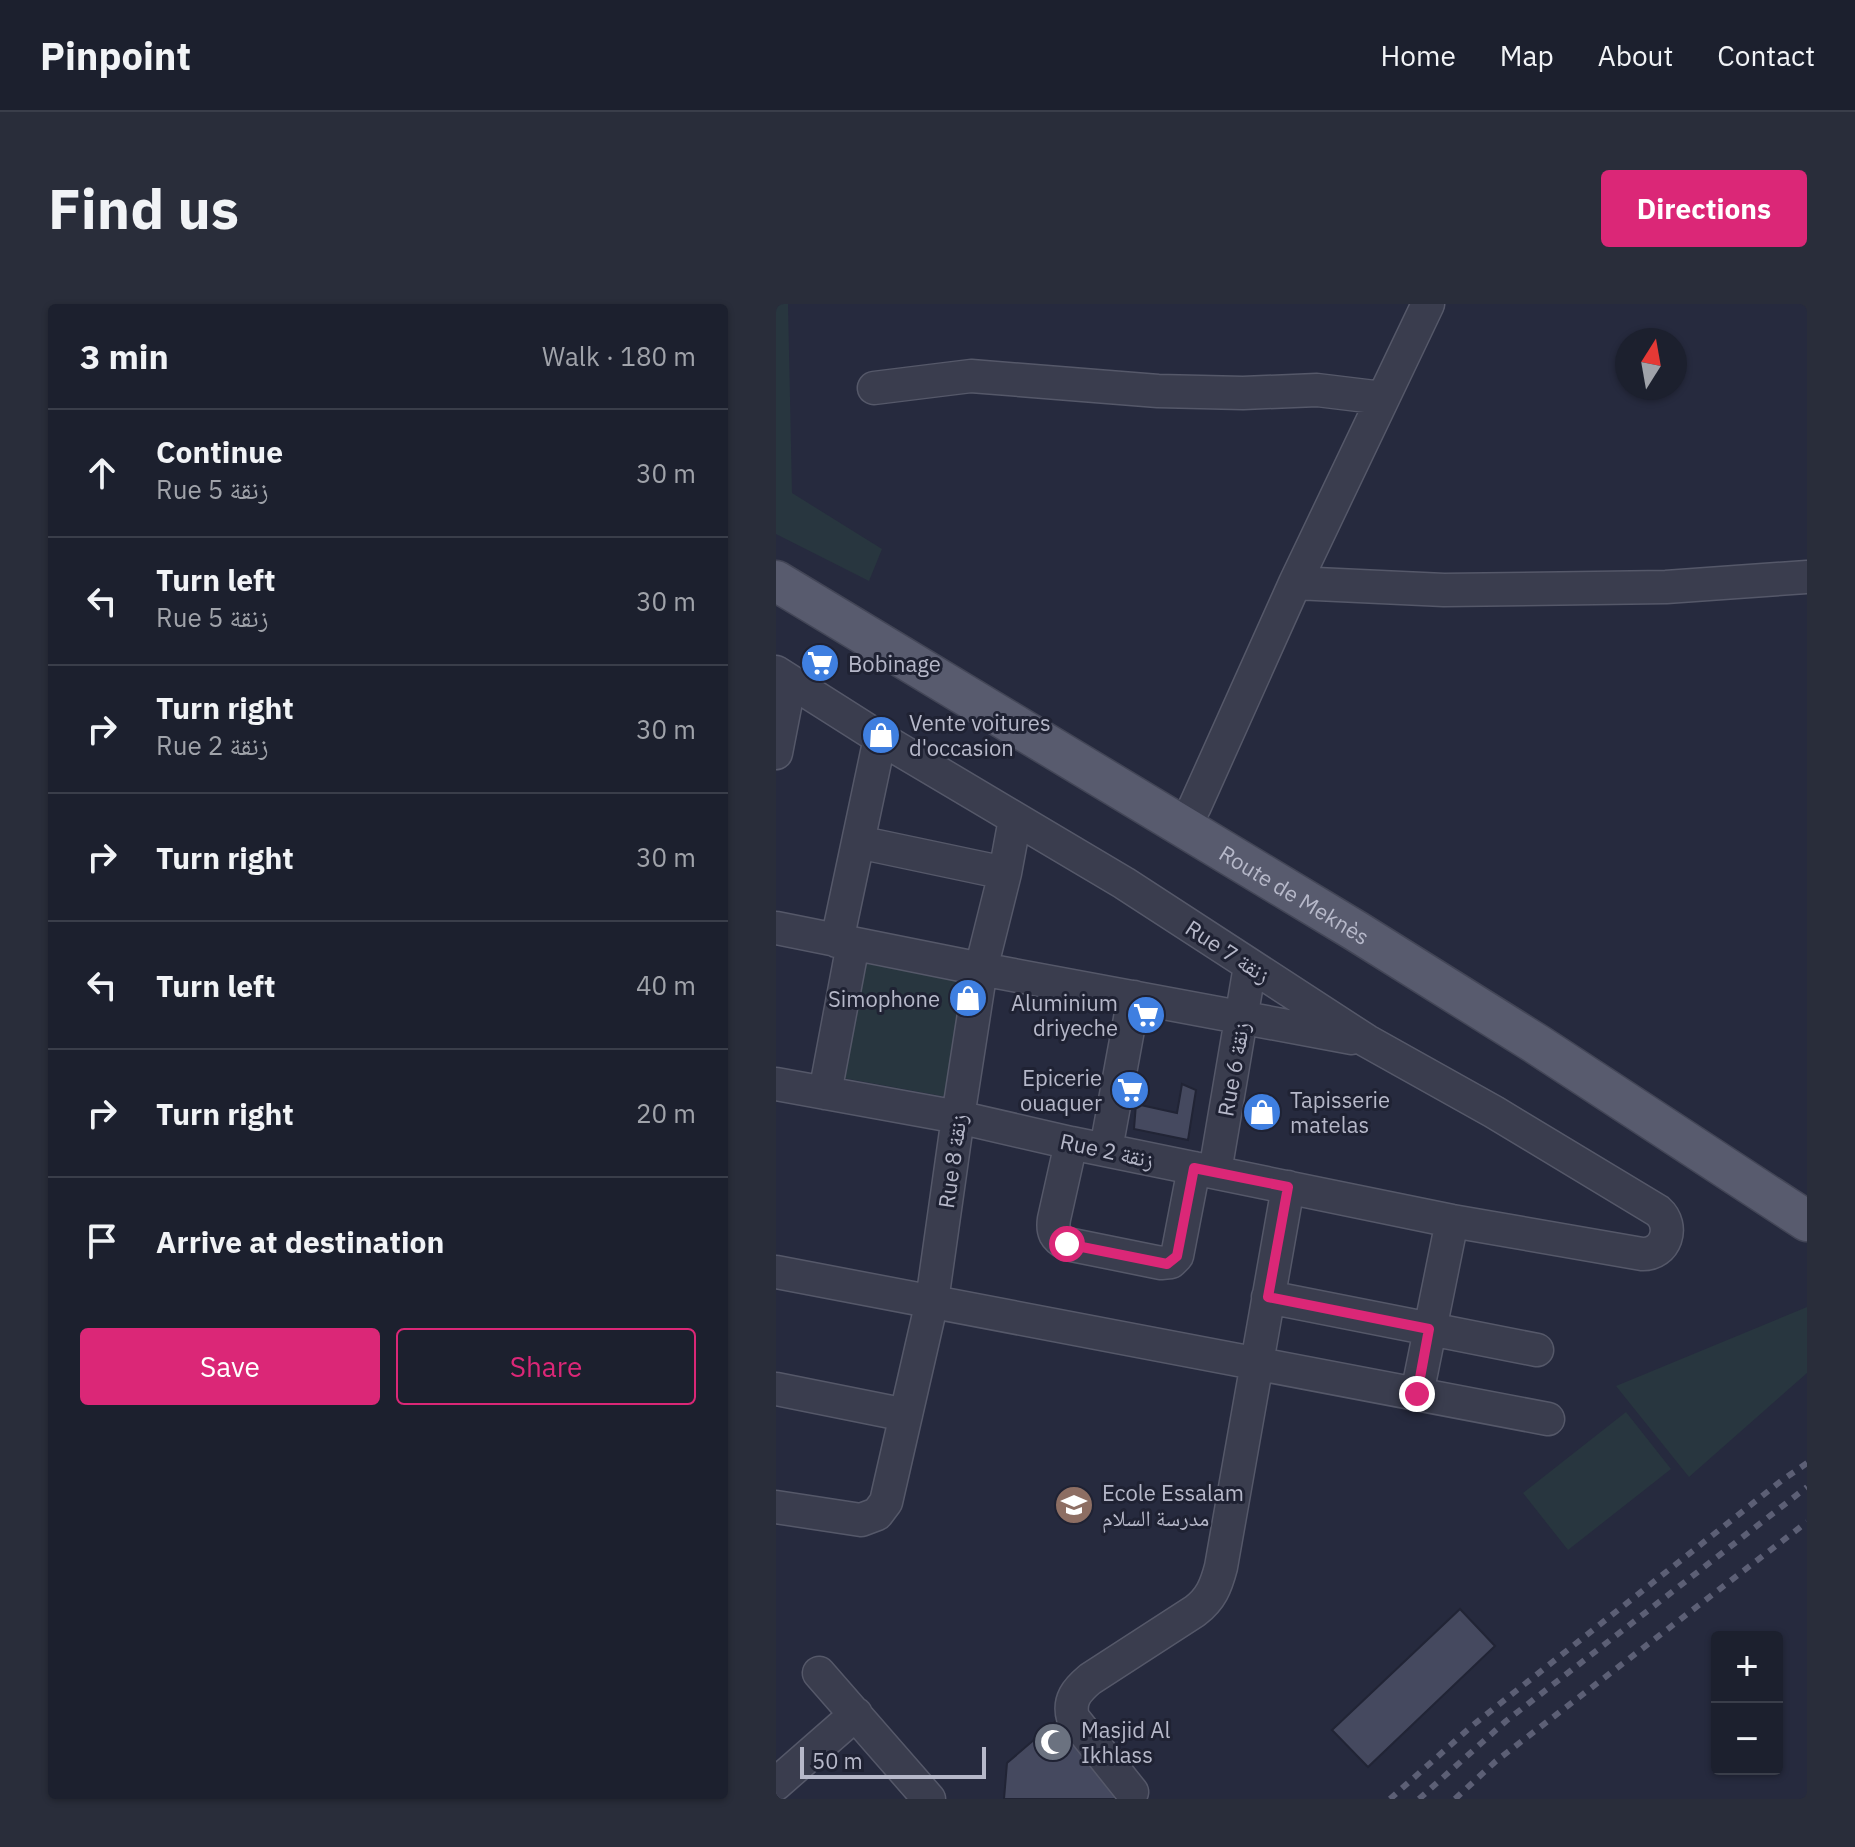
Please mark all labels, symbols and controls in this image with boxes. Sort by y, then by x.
text: Pinpoint [40,31,191,80]
text: Home [1380,37,1456,74]
text: Map [1500,37,1554,74]
text: About [1598,37,1673,74]
text: Contact [1717,37,1815,74]
button: Directions [1601,170,1807,247]
text: Find us [48,172,239,244]
north arrow [1615,328,1687,400]
text: 3 min [80,334,169,378]
text: Walk · 180 m [542,339,696,373]
text: Continue [156,432,283,471]
icon: ahead [80,451,124,495]
text: 30 m [636,456,696,490]
text: Rue 5 زنقة [156,472,269,506]
text: Turn left [156,560,275,599]
icon: left [80,579,124,623]
text: 30 m [636,584,696,618]
text: Rue 5 زنقة [156,600,269,634]
supermarket icon: Bobinage [799,642,841,684]
place label: Bobinage [848,649,941,678]
text: Turn right [156,688,294,727]
icon: right [80,707,124,751]
place label: Vente voitures d'occasion [909,708,1051,762]
text: 30 m [636,712,696,746]
shop icon: Vente voitures d'occasion [860,714,902,756]
text: Rue 2 زنقة [156,728,269,762]
icon: right [80,835,124,879]
text: Turn right [156,838,294,877]
street label: Route de Meknès [1214,838,1375,951]
text: 30 m [636,840,696,874]
street label: Rue 7 زنقة [1180,913,1276,989]
icon: left [80,963,124,1007]
text: Turn left [156,966,275,1005]
text: 40 m [636,968,696,1002]
shop icon: Simophone [947,977,989,1019]
place label: Simophone [828,984,940,1013]
place label: Aluminium driyeche [1011,988,1118,1042]
supermarket icon: Aluminium driyeche [1125,994,1167,1036]
street label: Rue 6 زنقة [1210,1020,1256,1118]
place label: Epicerie ouaquer [1020,1063,1102,1117]
supermarket icon: Epicerie ouaquer [1109,1069,1151,1111]
place label: Tapisserie matelas [1290,1085,1390,1139]
icon: right [80,1091,124,1135]
shop icon: Tapisserie matelas [1241,1091,1283,1133]
text: Turn right [156,1094,294,1133]
text: 20 m [636,1096,696,1130]
street label: Rue 8 زنقة [931,1112,973,1210]
street label: Rue 2 زنقة [1057,1126,1157,1174]
icon: arrive [80,1219,124,1263]
text: Arrive at destination [156,1222,444,1261]
route start [1049,1226,1085,1262]
button: Save [80,1328,380,1405]
button: Share [396,1328,696,1405]
route end [1399,1376,1435,1412]
place label: Ecole Essalam مدرسة السلام [1102,1478,1244,1533]
school or university icon: Ecole Essalam مدرسة السلام [1053,1484,1095,1526]
map controls [1711,1631,1783,1775]
button: + [1711,1631,1783,1703]
button: − [1711,1703,1783,1775]
place label: Masjid Al Ikhlass [1081,1715,1170,1769]
mosque icon: Masjid Al Ikhlass [1032,1721,1074,1763]
scale bar [800,1743,986,1779]
text: 50 m [812,1746,863,1775]

